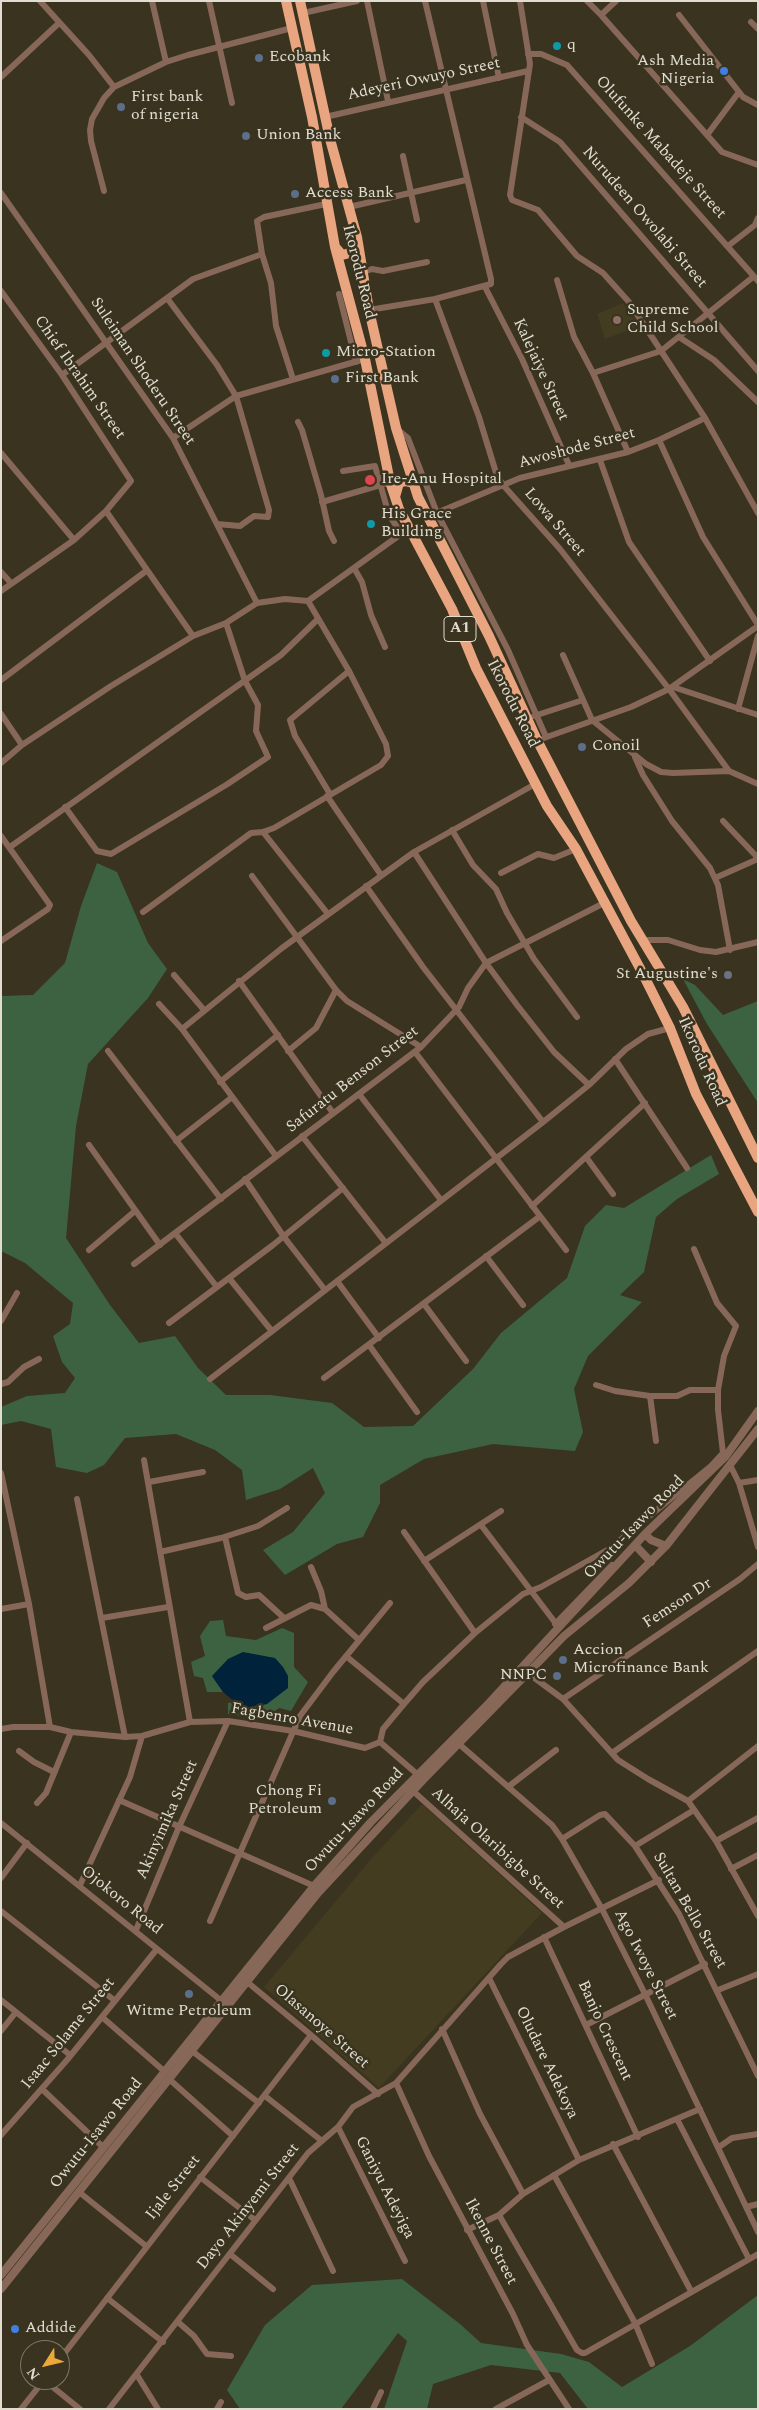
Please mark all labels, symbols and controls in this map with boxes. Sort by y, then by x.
place label: q [567,36,576,56]
marker: q [551,40,563,52]
place label: Ecobank [269,48,331,68]
marker: Ecobank [253,52,265,64]
place label: Ash Media Nigeria [637,52,714,90]
street label: Adeyeri Owuyo Street [346,54,502,106]
marker: Ash Media Nigeria [718,65,730,77]
street label: Olufunke Mabadeje Street [591,72,729,224]
place label: First bank of nigeria [131,88,204,126]
marker: First bank of nigeria [115,101,127,113]
place label: Union Bank [256,126,341,146]
marker: Union Bank [240,130,252,142]
street label: Nurudeen Owolabi Street [577,143,711,293]
place label: Access Bank [305,184,394,204]
marker: Access Bank [289,188,301,200]
street label: Ikorodu Road [337,223,379,321]
street label: Suleiman Shoderu Street [85,294,199,450]
place label: Supreme Child School [627,301,718,339]
street label: Chief Ibrahim Street [29,312,129,444]
marker: Supreme Child School [611,314,623,326]
street label: Kalejaiye Street [508,316,572,424]
place label: Micro-Station [336,343,436,363]
marker: Micro-Station [320,347,332,359]
place label: First Bank [345,369,419,389]
marker: First Bank [329,373,341,385]
street label: Awoshode Street [517,424,637,474]
place label: Ire-Anu Hospital [381,470,502,490]
marker: Ire-Anu Hospital [363,473,377,487]
street label: Lowa Street [519,485,589,561]
place label: His Grace Building [381,505,452,543]
marker: His Grace Building [365,518,377,530]
road number: A1 [444,616,476,642]
street label: Ikorodu Road [482,657,542,751]
place label: Conoil [592,737,640,757]
marker: Conoil [576,741,588,753]
place label: St Augustine's [616,965,718,985]
marker: St Augustine's [722,969,734,981]
street label: Ikorodu Road [673,1014,729,1110]
street label: Safuratu Benson Street [283,1022,423,1138]
street label: Owutu-Isawo Road [581,1472,689,1584]
street label: Femson Dr [640,1575,716,1633]
place label: Accion Microfinance Bank [573,1641,709,1679]
marker: Accion Microfinance Bank [557,1654,569,1666]
place label: NNPC [500,1666,547,1686]
marker: NNPC [551,1670,563,1682]
street label: Fagbenro Avenue [229,1700,355,1740]
street label: Akinyimika Street [133,1757,203,1883]
street label: Owutu-Isawo Road [301,1764,409,1878]
place label: Chong Fi Petroleum [248,1782,322,1820]
street label: Alhaja Olaribigbe Street [426,1784,568,1914]
marker: Chong Fi Petroleum [326,1795,338,1807]
street label: Sultan Bello Street [648,1849,730,1973]
street label: Ojokoro Road [77,1862,165,1940]
street label: Ago Iwoye Street [609,1907,681,2023]
street label: Isaac Solame Street [18,1974,120,2094]
street label: Banjo Crescent [572,1978,636,2084]
street label: Olasanoye Street [270,1981,372,2073]
marker: Witme Petroleum [183,1988,195,2000]
place label: Witme Petroleum [126,2002,252,2022]
street label: Oludare Adekoya [511,2004,581,2122]
street label: Owutu-Isawo Road [47,2075,147,2193]
street label: Ganiyu Adeyiga [350,2134,418,2242]
street label: Dayo Akinyemi Street [194,2140,304,2274]
street label: Ijale Street [143,2152,205,2224]
street label: Ikenne Street [459,2196,521,2288]
place label: Addide [25,2319,76,2339]
marker: Addide [9,2323,21,2335]
north arrow [20,2340,70,2390]
text: N [21,2363,45,2384]

